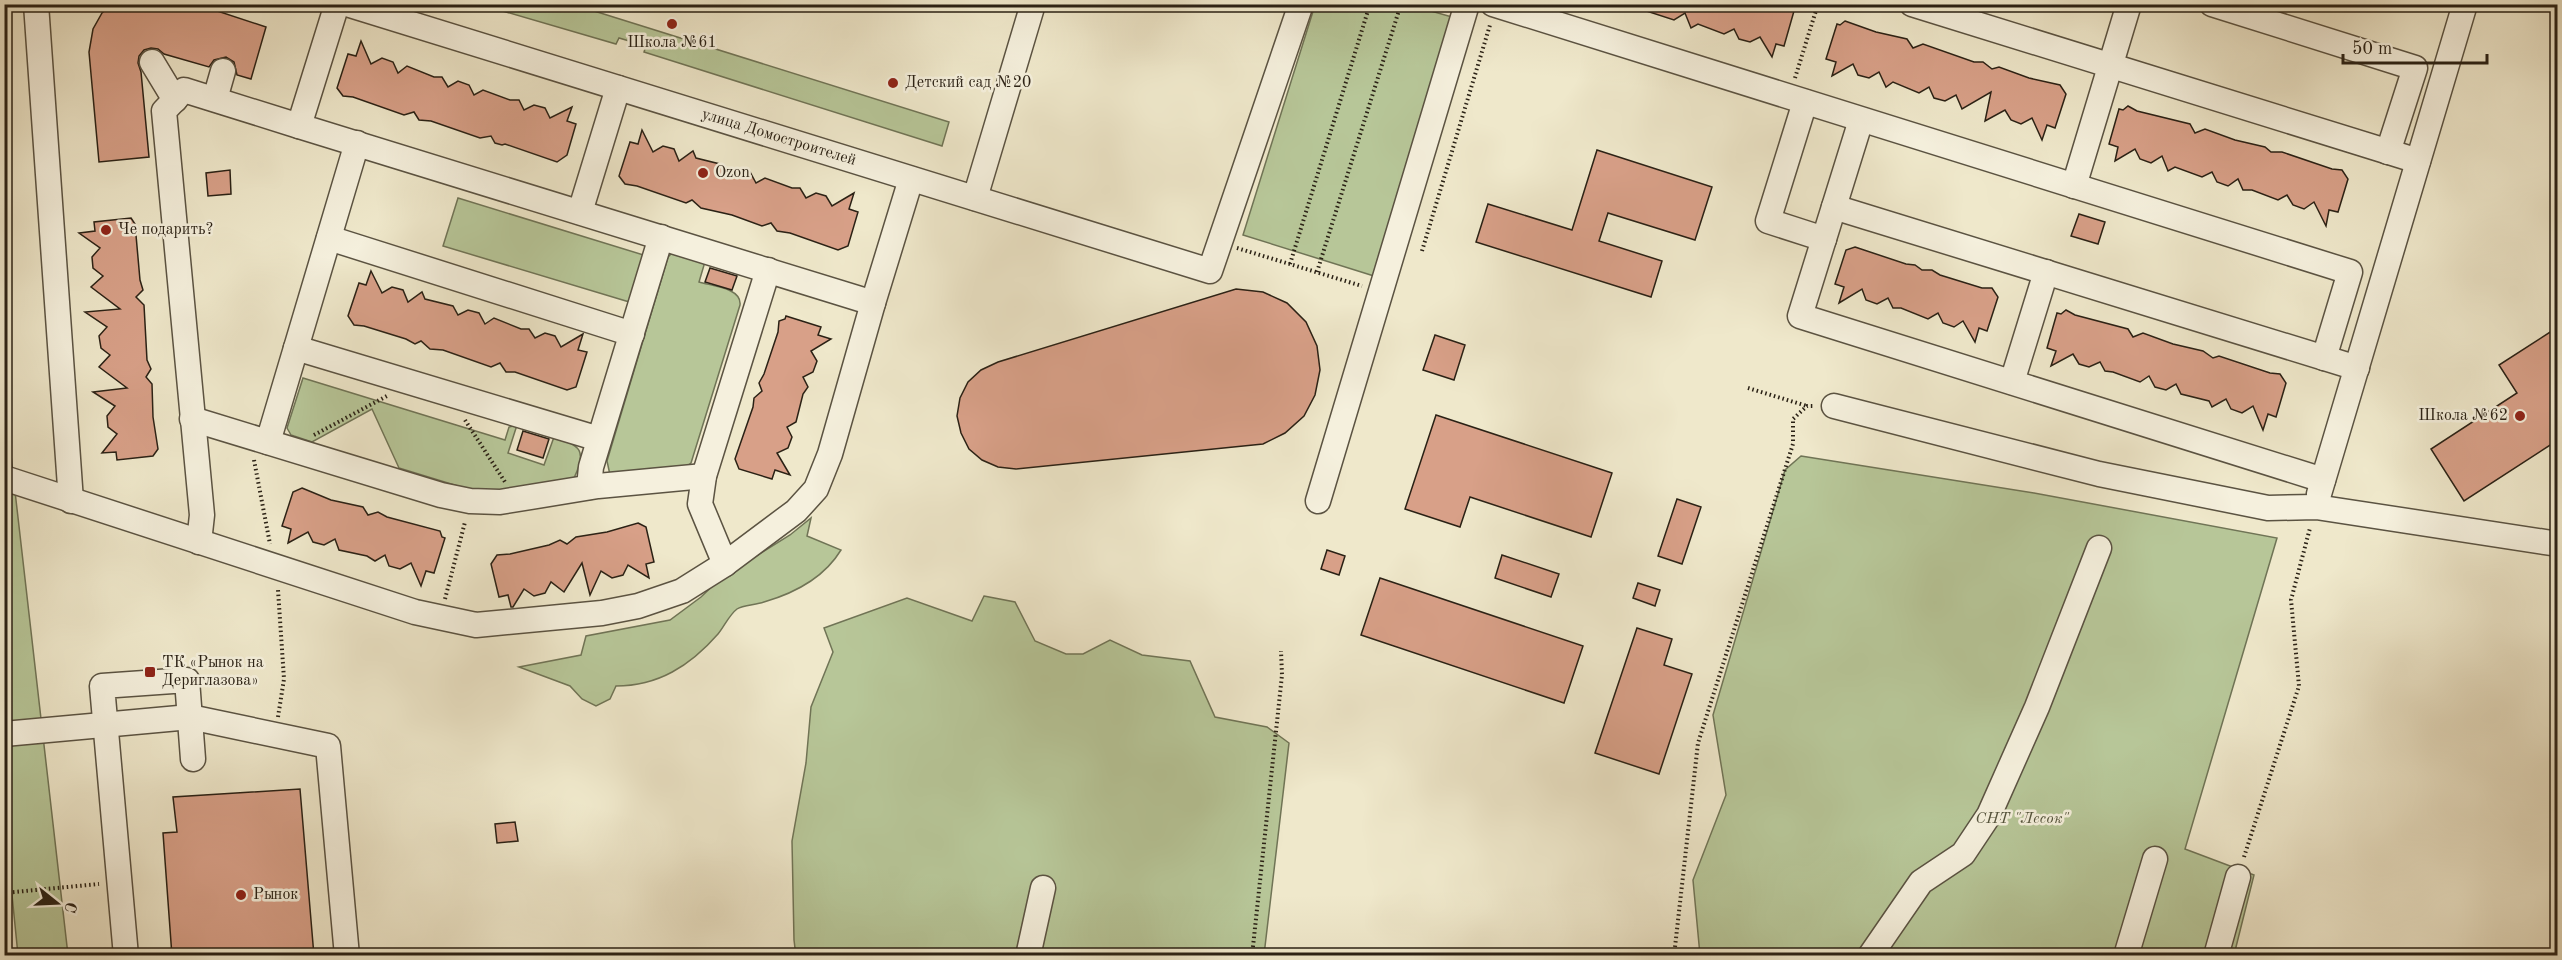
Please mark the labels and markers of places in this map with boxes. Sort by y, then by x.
marker: Школа №61 [665,17,679,31]
place label: Школа №61 [627,35,717,51]
place label: Детский сад №20 [905,75,1031,91]
marker: Детский сад №20 [886,76,900,90]
place label: Ozon [715,165,750,181]
marker: Ozon [696,166,710,180]
place label: Че подарить? [118,222,213,238]
marker: Че подарить? [99,223,113,237]
place label: Школа №62 [2418,408,2508,424]
marker: Школа №62 [2513,409,2527,423]
place label: ТК «Рынок на Дериглазова» [162,655,264,689]
marker: ТК «Рынок на Дериглазова» [143,665,157,679]
place label: Рынок [253,887,298,903]
marker: Рынок [234,888,248,902]

